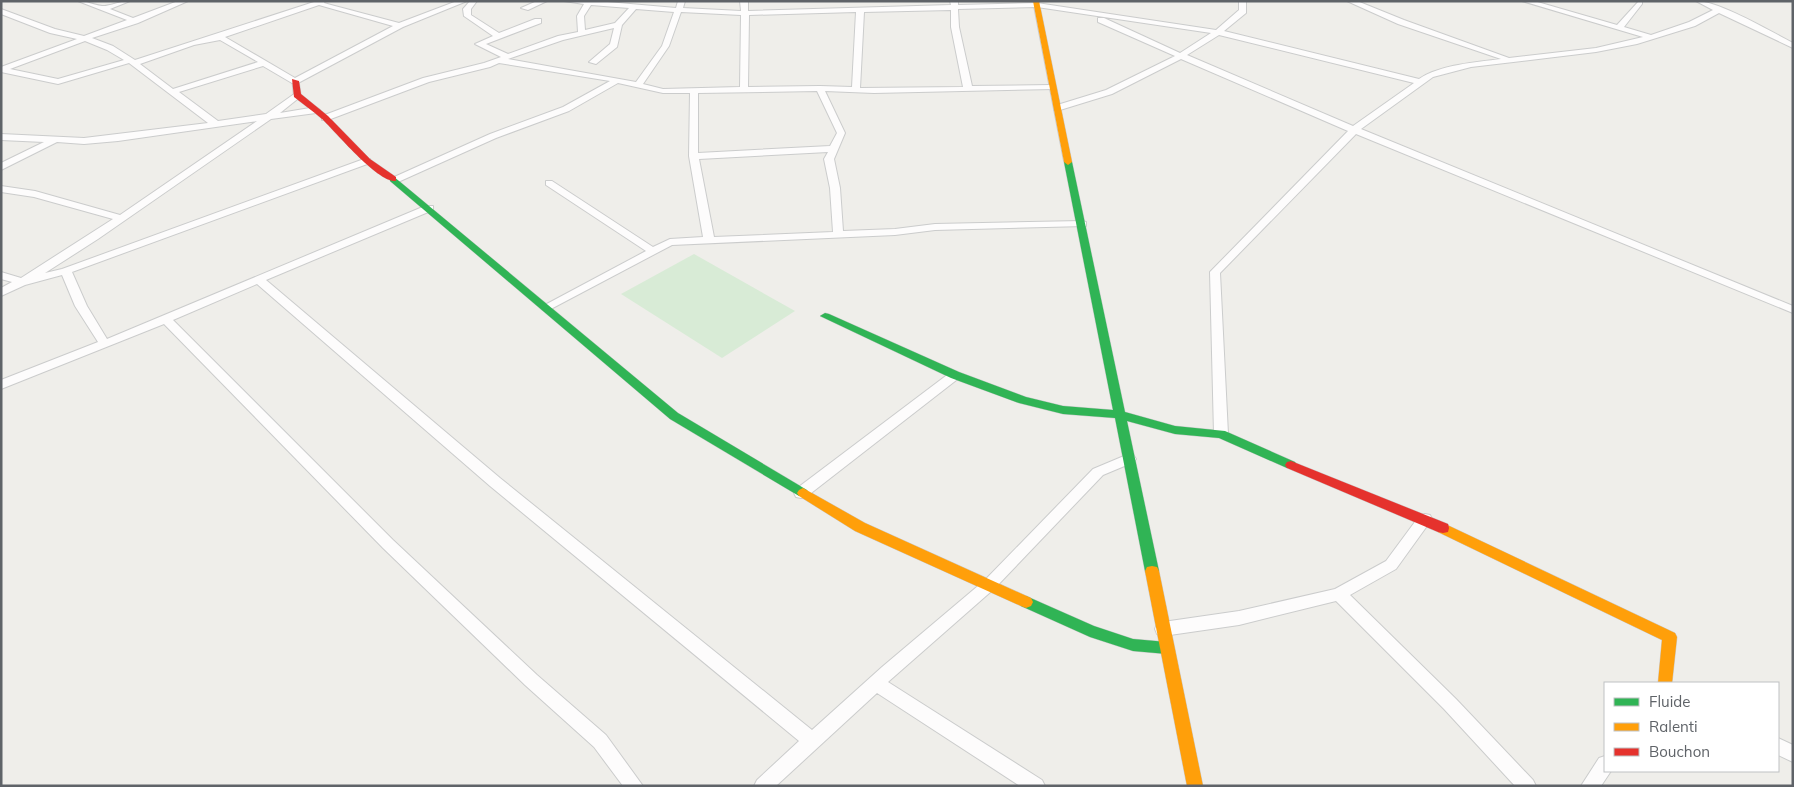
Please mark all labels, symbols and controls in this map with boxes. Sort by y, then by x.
legend [1604,682,1779,772]
text: Fluide [1649,692,1690,711]
text: Ralenti [1649,717,1698,736]
text: Bouchon [1649,742,1710,761]

